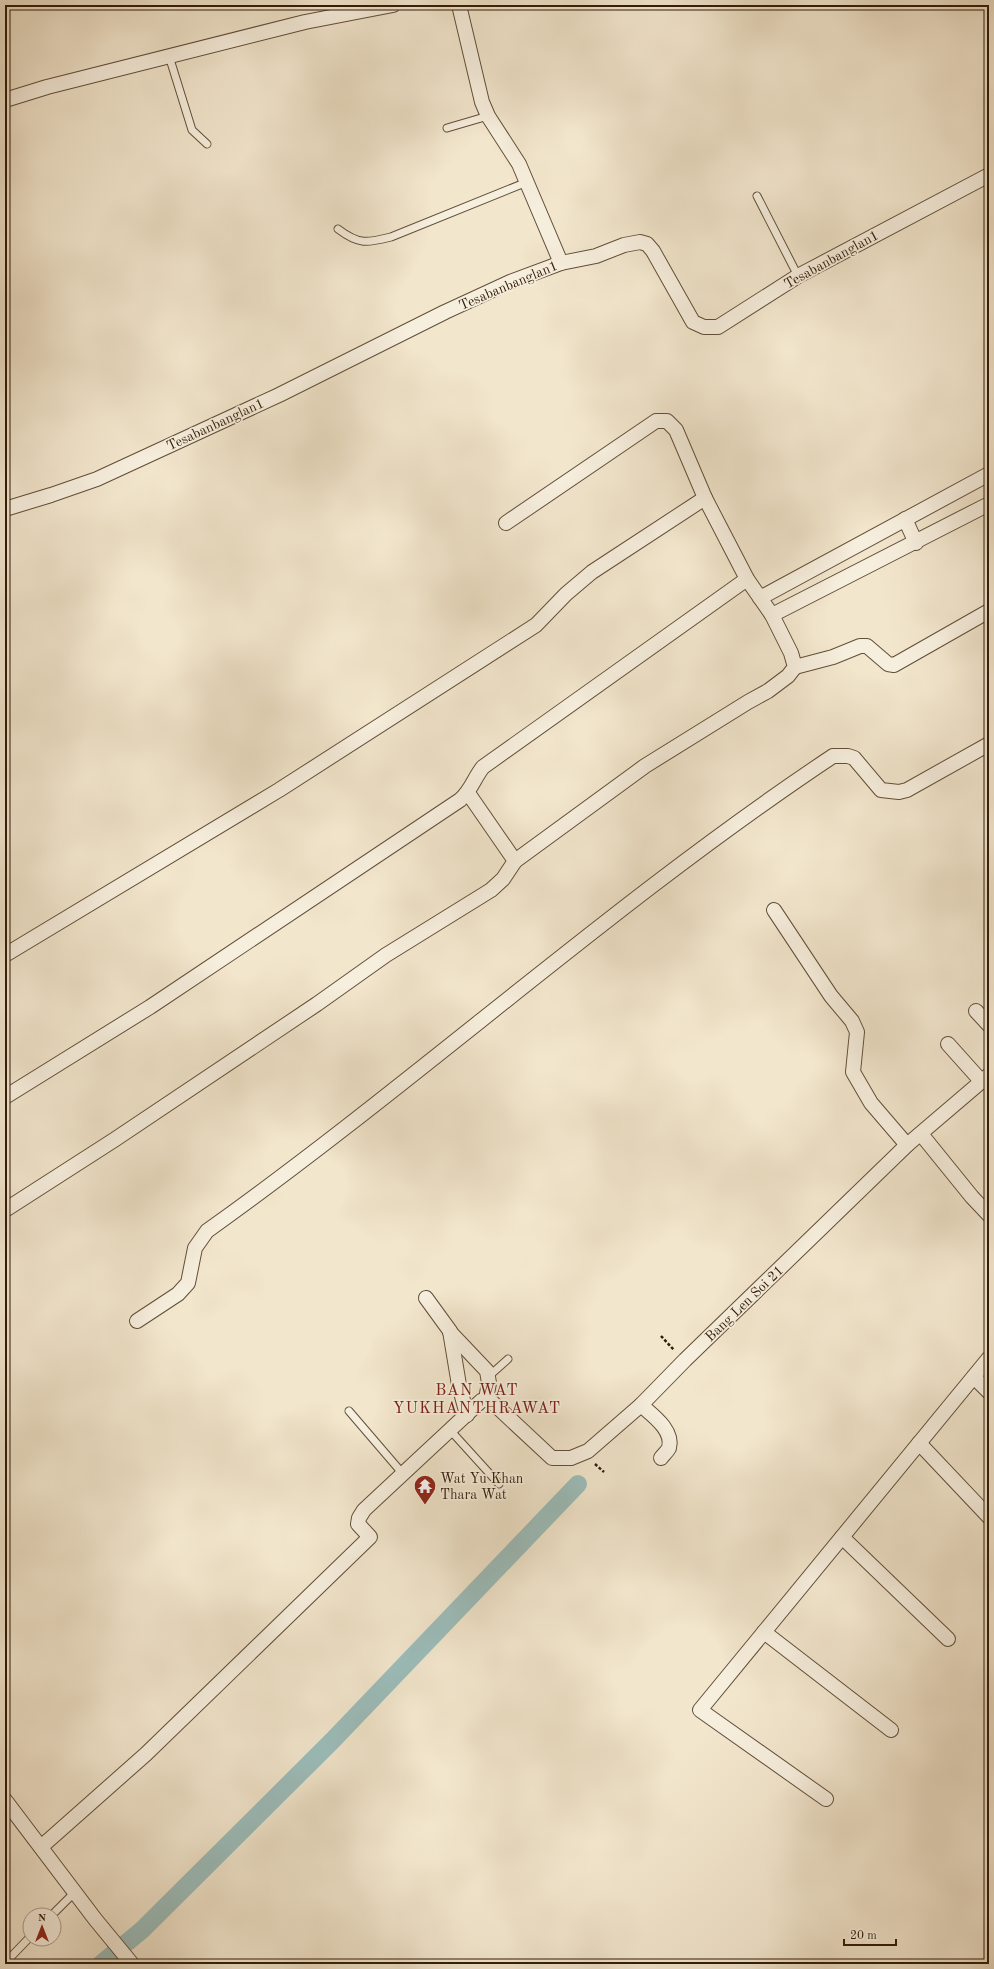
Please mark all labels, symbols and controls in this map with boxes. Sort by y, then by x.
street label: Tesabanbanglan1 [782,228,881,292]
street label: Tesabanbanglan1 [457,259,560,313]
street label: Tesabanbanglan1 [165,396,266,454]
street label: Bang Len Soi 21 [703,1263,786,1344]
district label: BAN WAT YUKHANTHRAWAT [393,1383,561,1417]
place label: Wat Yu Khan Thara Wat [440,1472,524,1502]
temple icon: Wat Yu Khan Thara Wat [412,1473,438,1506]
north arrow [22,1907,62,1947]
text: N [38,1913,47,1924]
scale bar [844,1921,896,1947]
text: 20 m [850,1930,877,1942]

